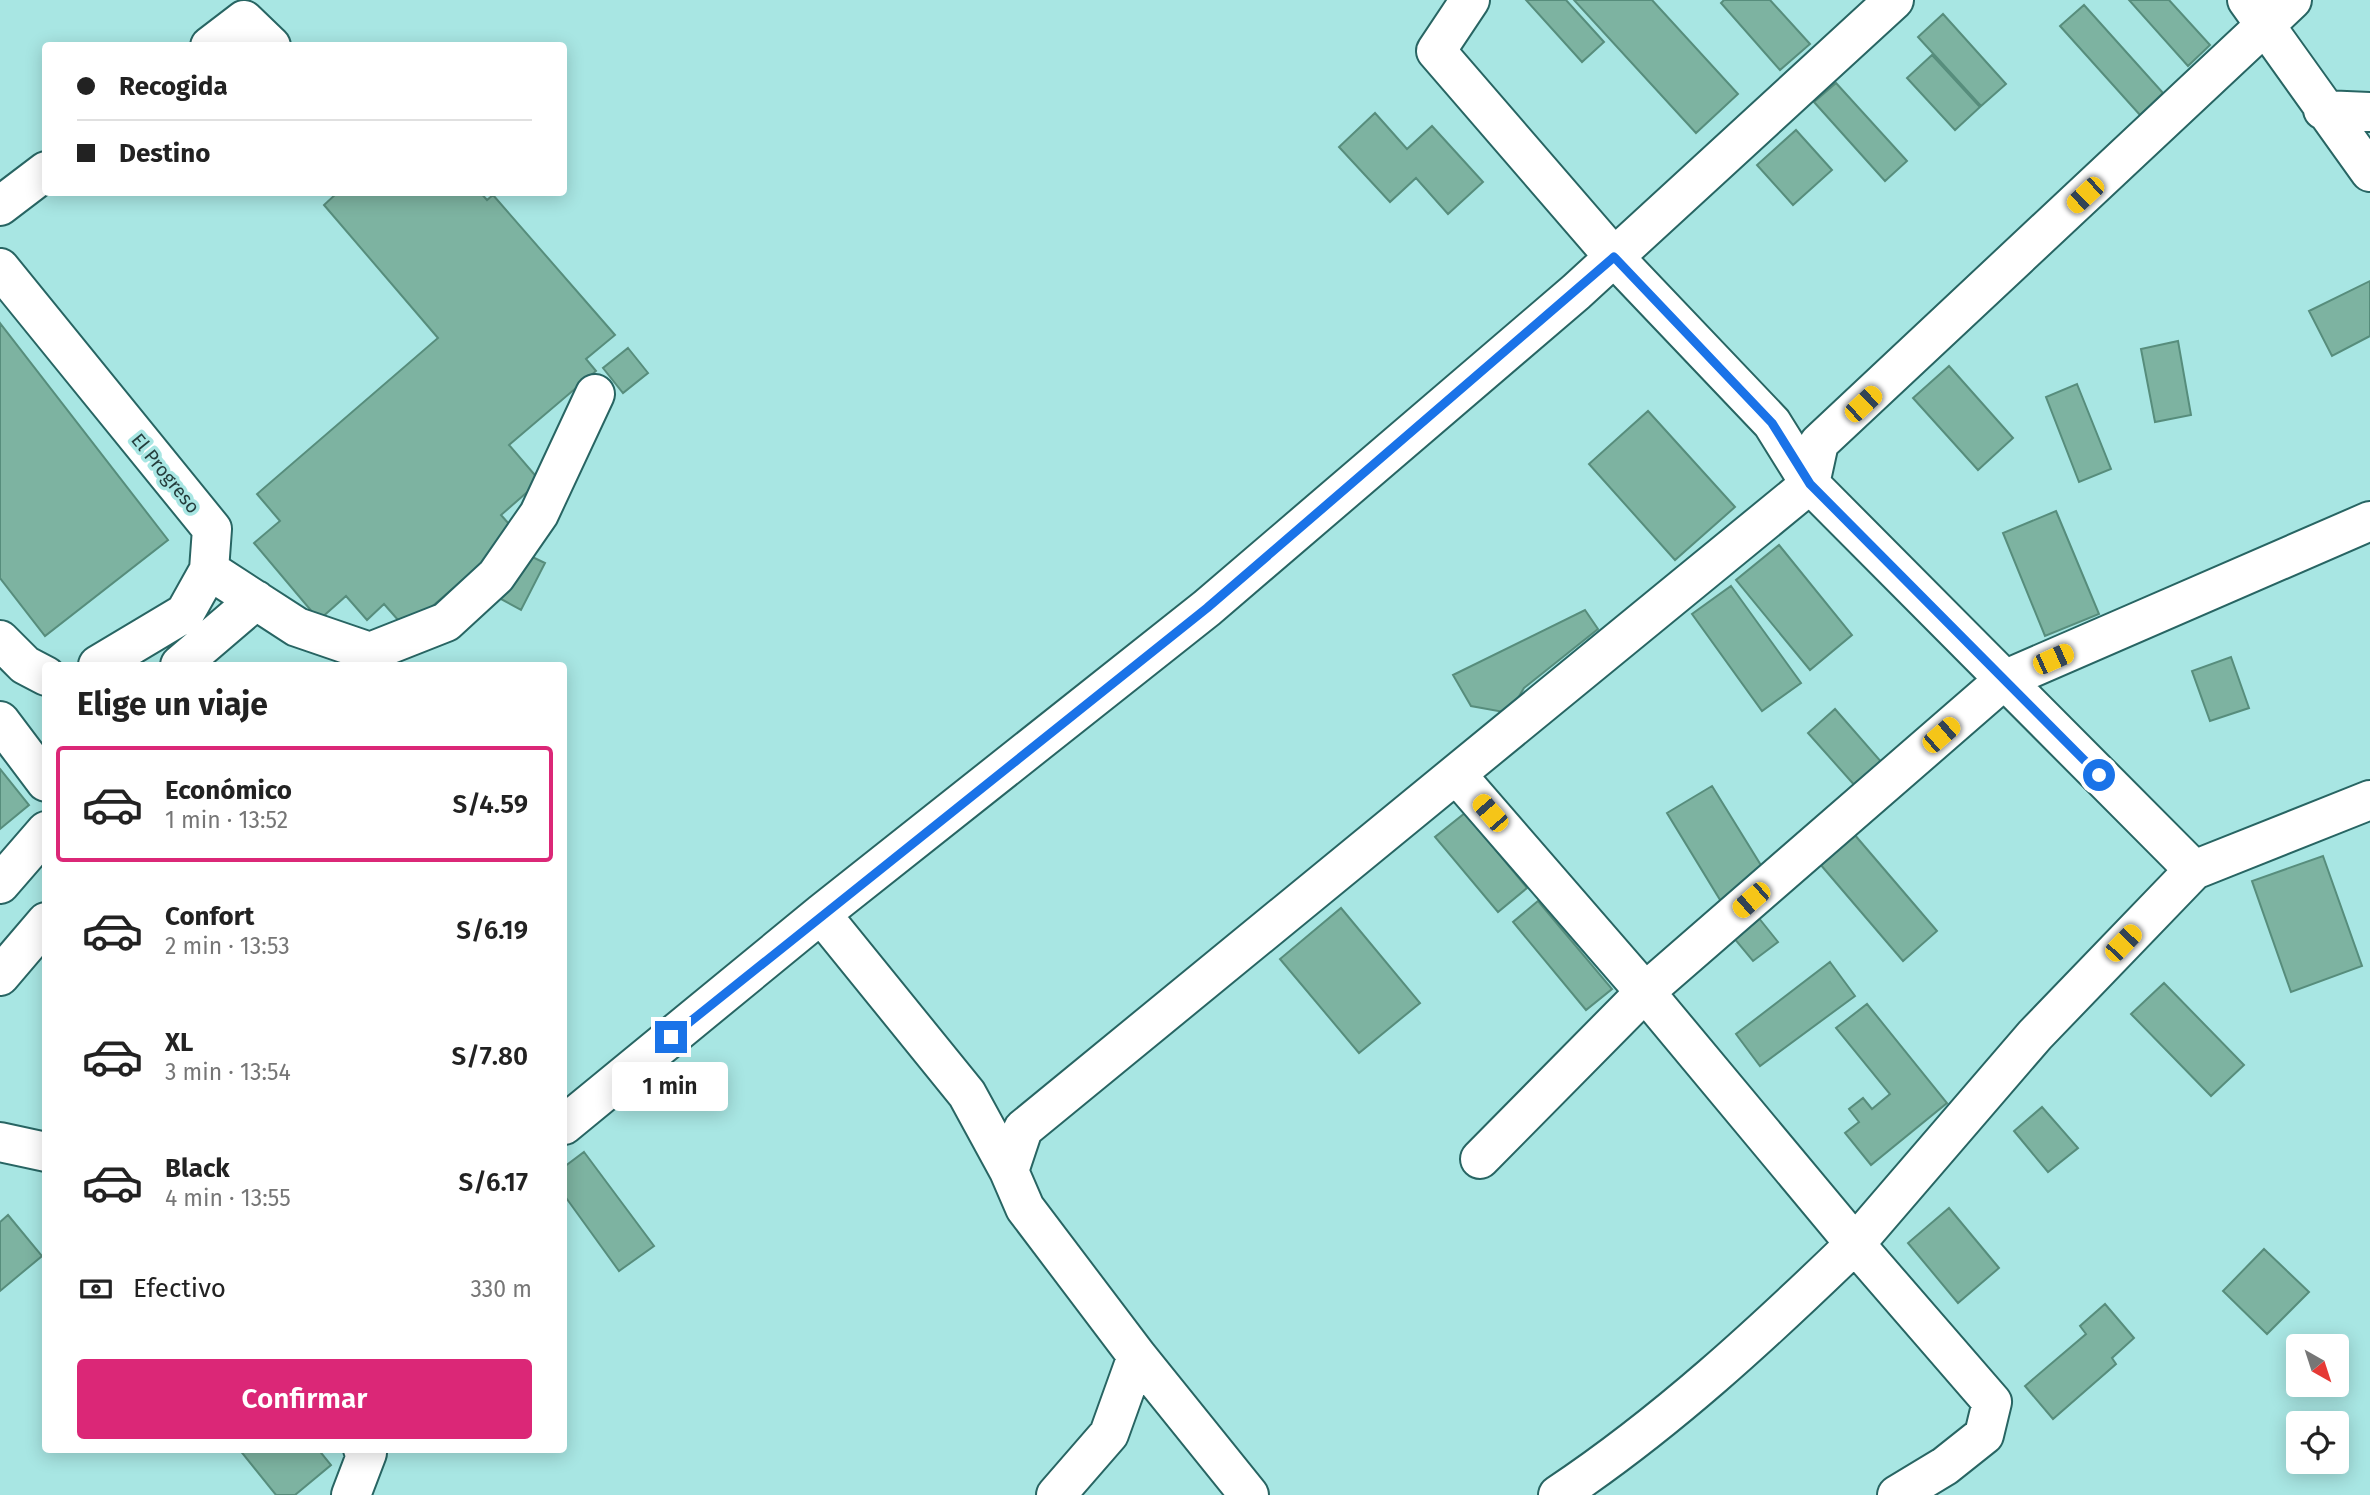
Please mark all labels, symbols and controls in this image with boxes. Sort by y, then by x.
text: Recogida [119,71,228,102]
text: Destino [119,138,210,169]
car [2063,173,2108,217]
car [1841,382,1886,426]
street label: El Progreso [126,429,205,518]
car [2030,641,2077,677]
text: Elige un viaje [77,685,268,723]
car [1919,713,1964,757]
route start [2083,759,2115,791]
icon: car [81,773,144,836]
text: Económico [165,775,292,806]
text: S/4.59 [452,789,528,820]
car [1469,790,1512,836]
text: 1 min · 13:52 [165,806,288,834]
car [1729,878,1774,922]
icon: car [81,899,144,962]
text: Confort [165,901,254,932]
text: S/6.19 [456,915,528,946]
car [2101,921,2146,965]
text: 2 min · 13:53 [165,932,290,960]
route end [655,1021,687,1053]
icon: car [81,1025,144,1088]
text: XL [165,1027,193,1058]
text: S/7.80 [452,1041,528,1072]
text: 3 min · 13:54 [165,1058,291,1086]
callout: 1 min [613,1062,729,1110]
text: 1 min [642,1072,698,1100]
icon: car [81,1151,144,1214]
text: Black [165,1153,230,1184]
text: S/6.17 [459,1167,528,1198]
text: 4 min · 13:55 [165,1184,291,1212]
icon: cash [77,1270,115,1308]
text: Efectivo [133,1273,226,1304]
text: 330 m [470,1275,532,1303]
north arrow [2286,1334,2348,1396]
map controls [2286,1334,2349,1474]
button: Confirmar [77,1359,532,1439]
button: locate [2286,1411,2349,1474]

